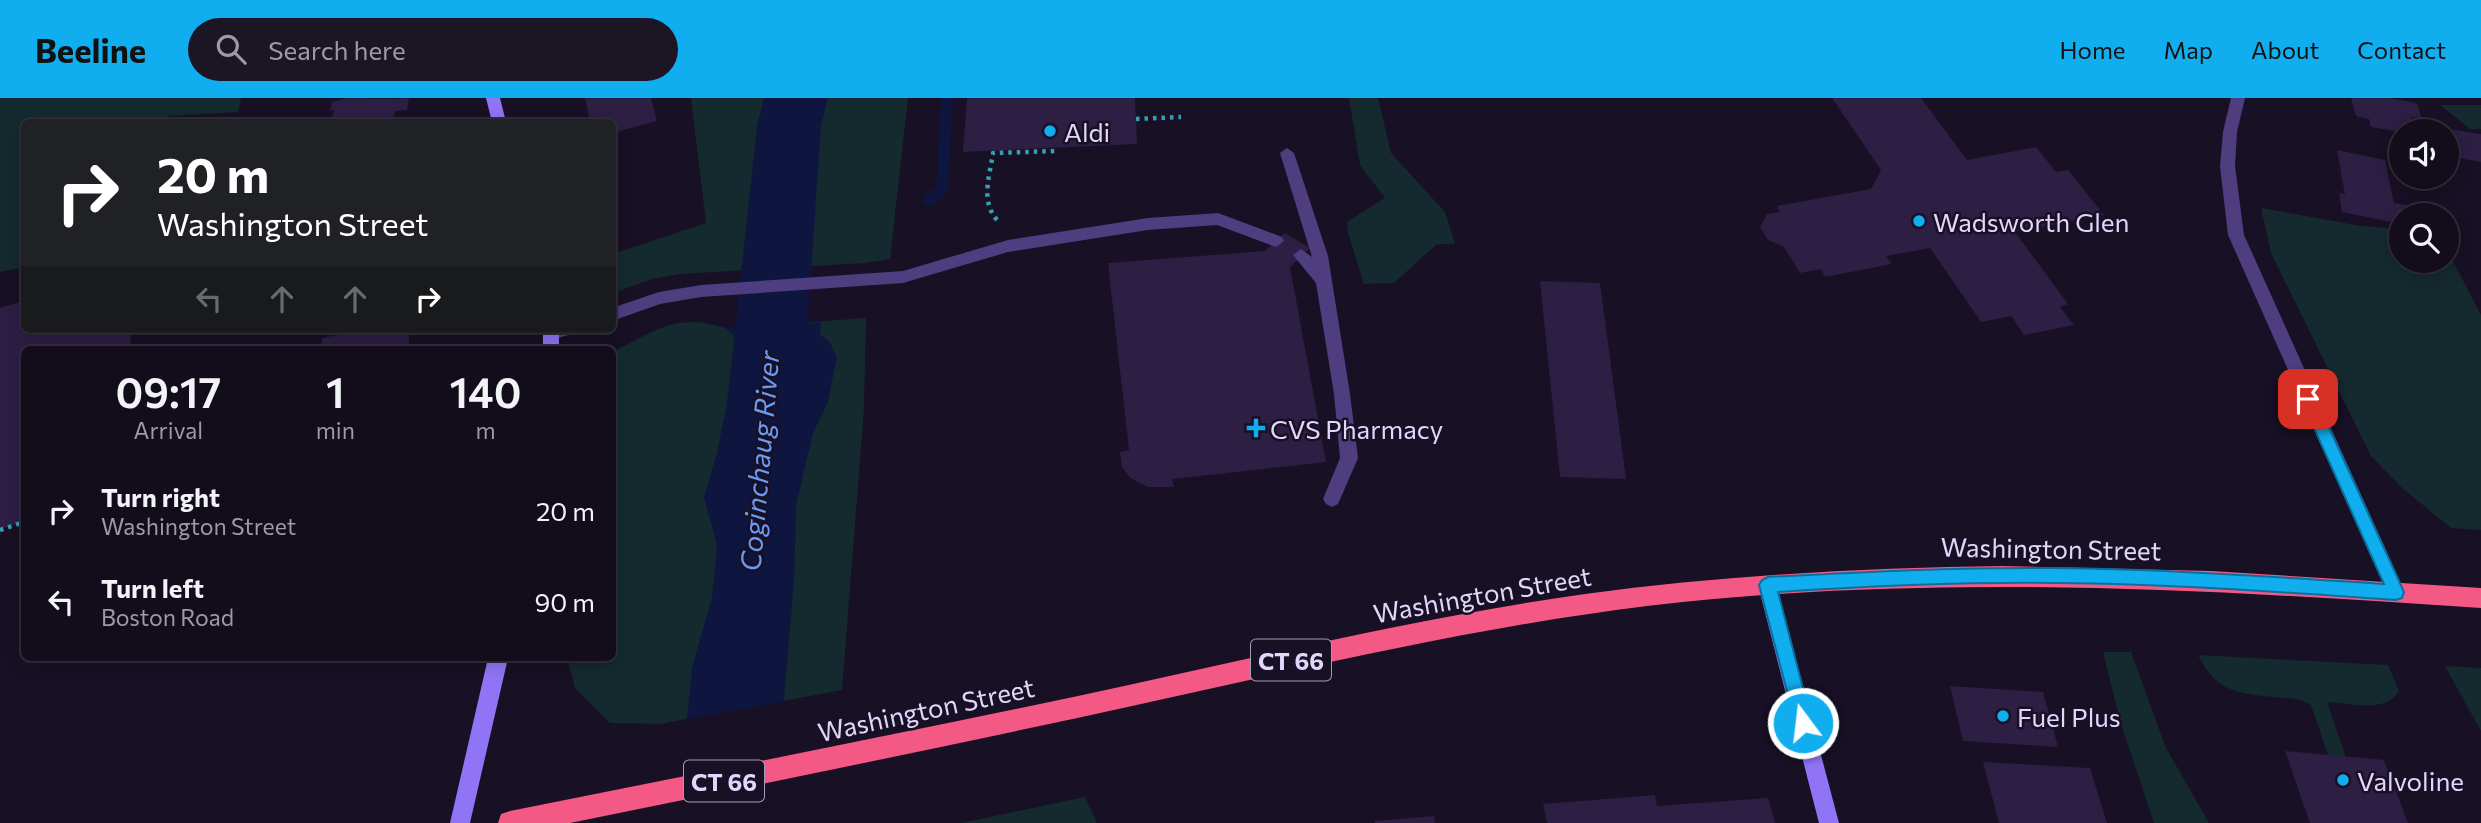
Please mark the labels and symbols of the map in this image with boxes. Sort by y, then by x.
place label: Aldi [1064,116,1110,147]
marker: Aldi [1042,123,1058,139]
place label: Wadsworth Glen [1933,206,2129,237]
marker: Wadsworth Glen [1911,213,1927,229]
water label: Coginchaug River [732,349,786,573]
pin [2278,369,2338,429]
place label: CVS Pharmacy [1270,413,1443,444]
marker: CVS Pharmacy [1248,420,1264,436]
street label: Washington Street [1940,531,2162,565]
street label: Washington Street [1371,560,1593,628]
road number: CT 66 [1251,640,1331,680]
street label: Washington Street [815,671,1037,747]
position arrow [1766,686,1840,760]
place label: Fuel Plus [2017,701,2121,732]
marker: Fuel Plus [1995,708,2011,724]
road number: CT 66 [684,760,764,802]
place label: Valvoline [2357,765,2464,796]
marker: Valvoline [2335,772,2351,788]

